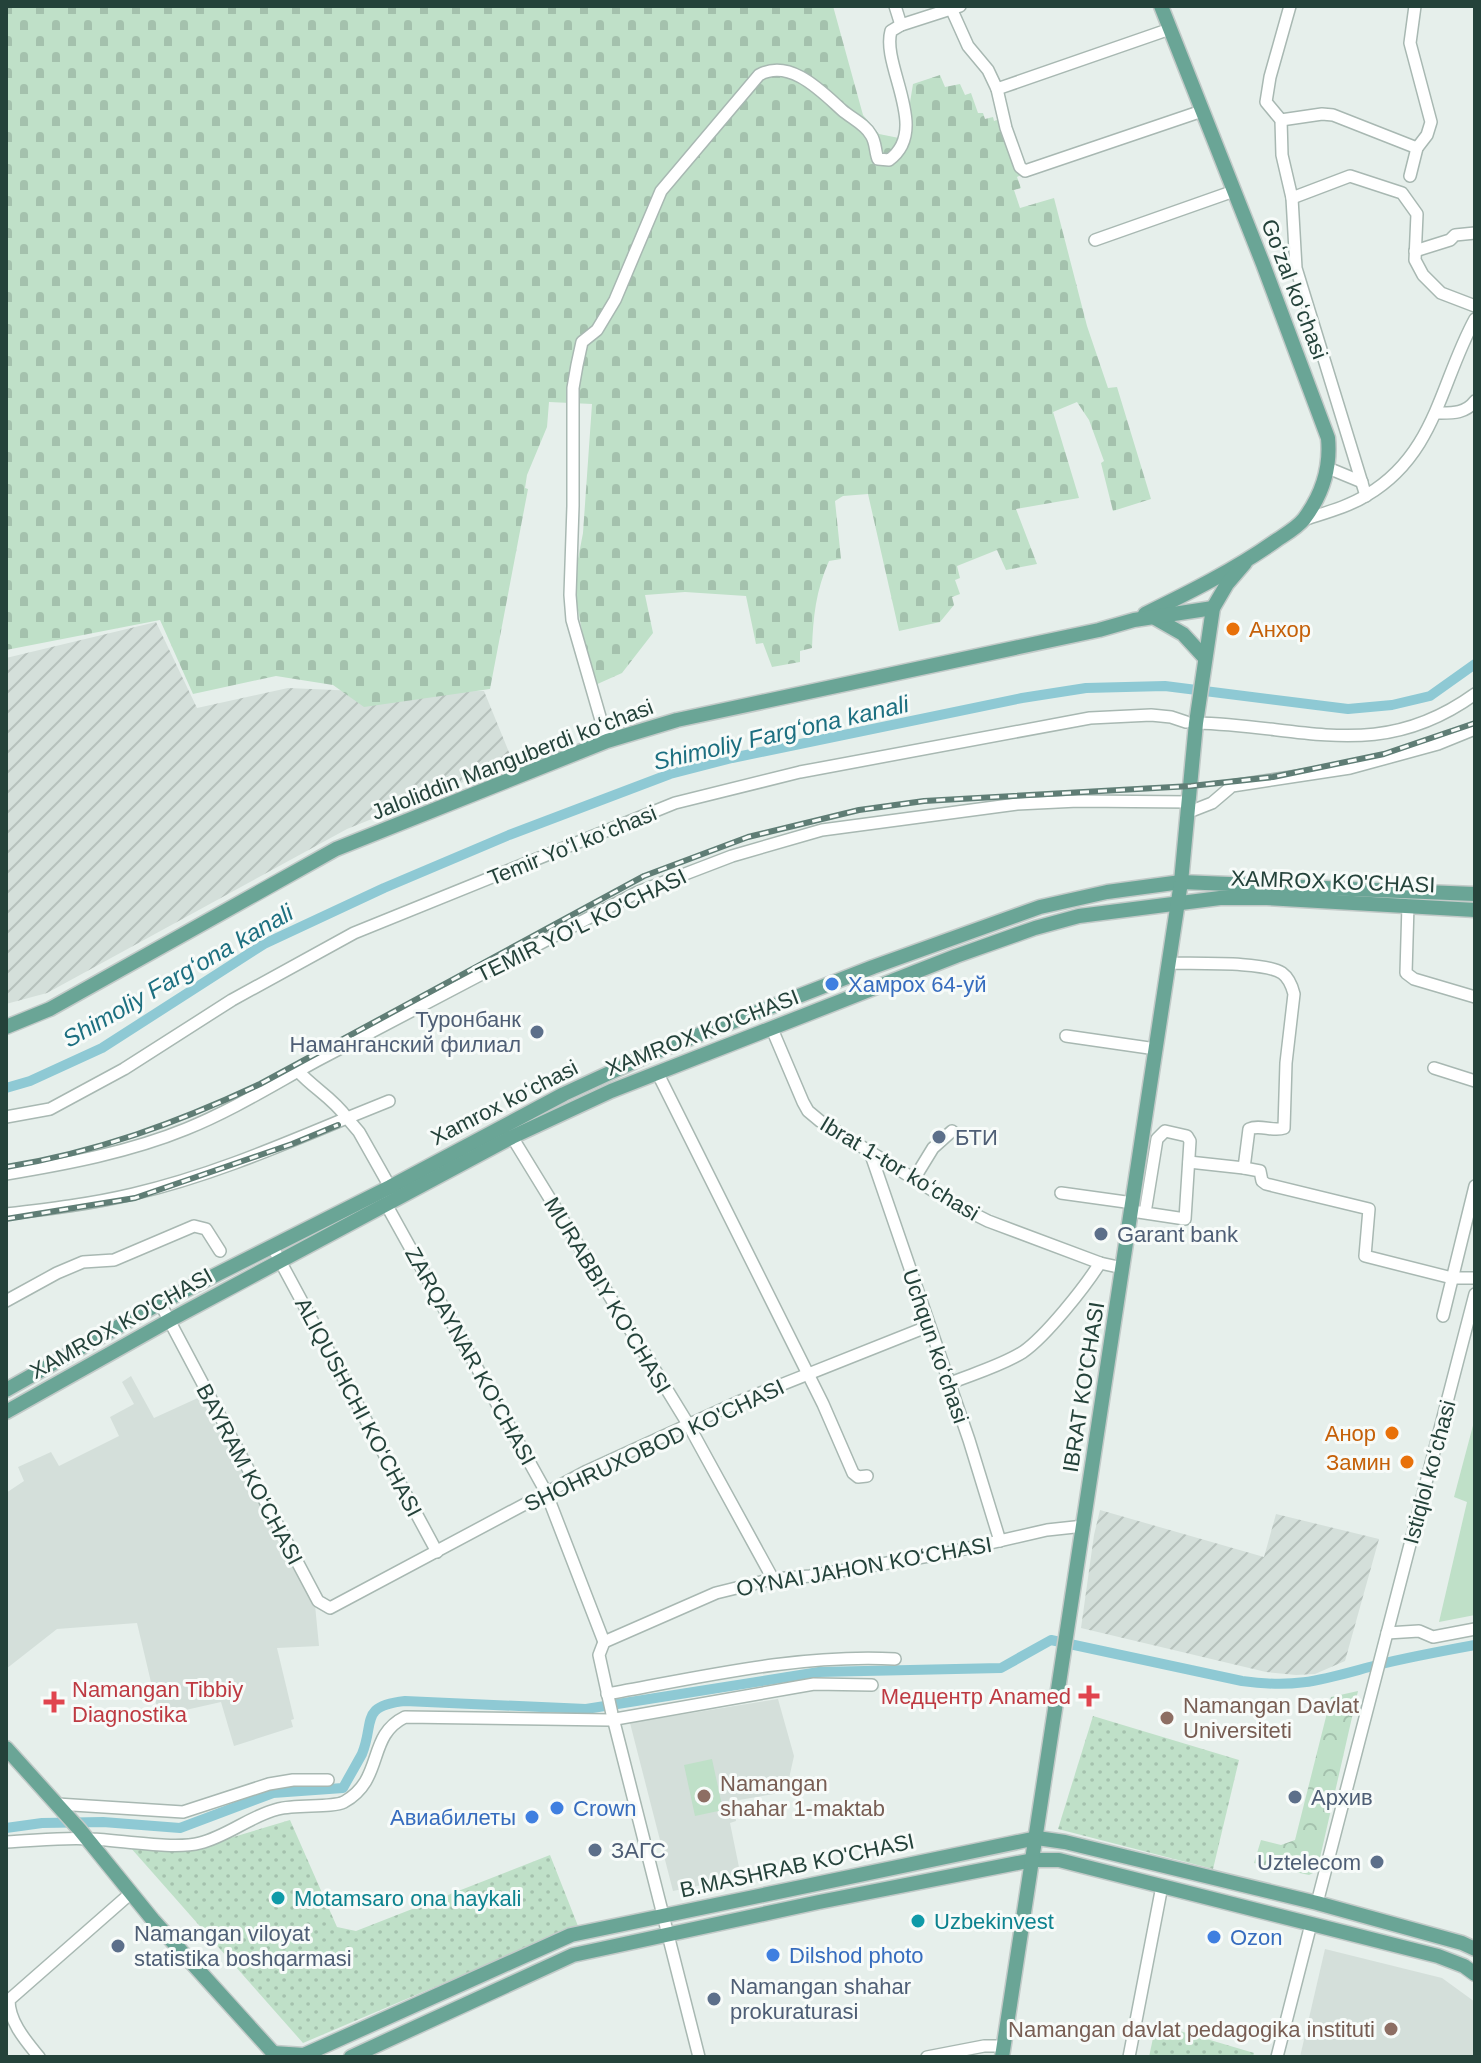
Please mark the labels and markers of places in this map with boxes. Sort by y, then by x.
place label: Анхор [1249,617,1311,642]
marker: Анхор [1224,620,1242,638]
place label: Хамрох 64-уй [848,972,986,997]
marker: Хамрох 64-уй [823,975,841,993]
place label: Туронбанк Наманганский филиал [290,1007,521,1057]
marker: Туронбанк Наманганский филиал [528,1023,546,1041]
place label: БТИ [955,1125,998,1150]
marker: БТИ [930,1128,948,1146]
place label: Garant bank [1117,1222,1239,1247]
marker: Garant bank [1092,1225,1110,1243]
place label: Анор [1325,1421,1376,1446]
marker: Анор [1383,1424,1401,1442]
place label: Замин [1326,1450,1391,1475]
marker: Замин [1398,1453,1416,1471]
place label: Namangan Tibbiy Diagnostika [72,1677,243,1727]
place label: Медцентр Anamed [881,1684,1071,1709]
marker: Медцентр Anamed [1078,1685,1100,1707]
marker: Namangan Tibbiy Diagnostika [43,1691,65,1713]
place label: Namangan Davlat Universiteti [1183,1693,1359,1743]
marker: Namangan Davlat Universiteti [1158,1709,1176,1727]
place label: Namangan shahar 1-maktab [720,1771,885,1821]
place label: Архив [1311,1785,1373,1810]
marker: Namangan shahar 1-maktab [695,1787,713,1805]
marker: Архив [1286,1788,1304,1806]
place label: Crown [573,1796,637,1821]
marker: Crown [548,1799,566,1817]
place label: Авиабилеты [390,1805,516,1830]
marker: Авиабилеты [523,1808,541,1826]
place label: ЗАГС [611,1838,666,1863]
marker: ЗАГС [586,1841,604,1859]
place label: Uztelecom [1257,1850,1361,1875]
marker: Uztelecom [1368,1853,1386,1871]
place label: Motamsaro ona haykali [294,1886,521,1911]
marker: Motamsaro ona haykali [269,1889,287,1907]
place label: Uzbekinvest [934,1909,1054,1934]
marker: Uzbekinvest [909,1912,927,1930]
place label: Namangan viloyat statistika boshqarmasi [134,1921,352,1971]
place label: Ozon [1230,1925,1283,1950]
marker: Ozon [1205,1928,1223,1946]
marker: Namangan viloyat statistika boshqarmasi [109,1937,127,1955]
place label: Dilshod photo [789,1943,924,1968]
marker: Dilshod photo [764,1946,782,1964]
place label: Namangan shahar prokuraturasi [730,1974,911,2024]
marker: Namangan shahar prokuraturasi [705,1990,723,2008]
place label: Namangan davlat pedagogika instituti [1008,2017,1375,2042]
marker: Namangan davlat pedagogika instituti [1382,2020,1400,2038]

